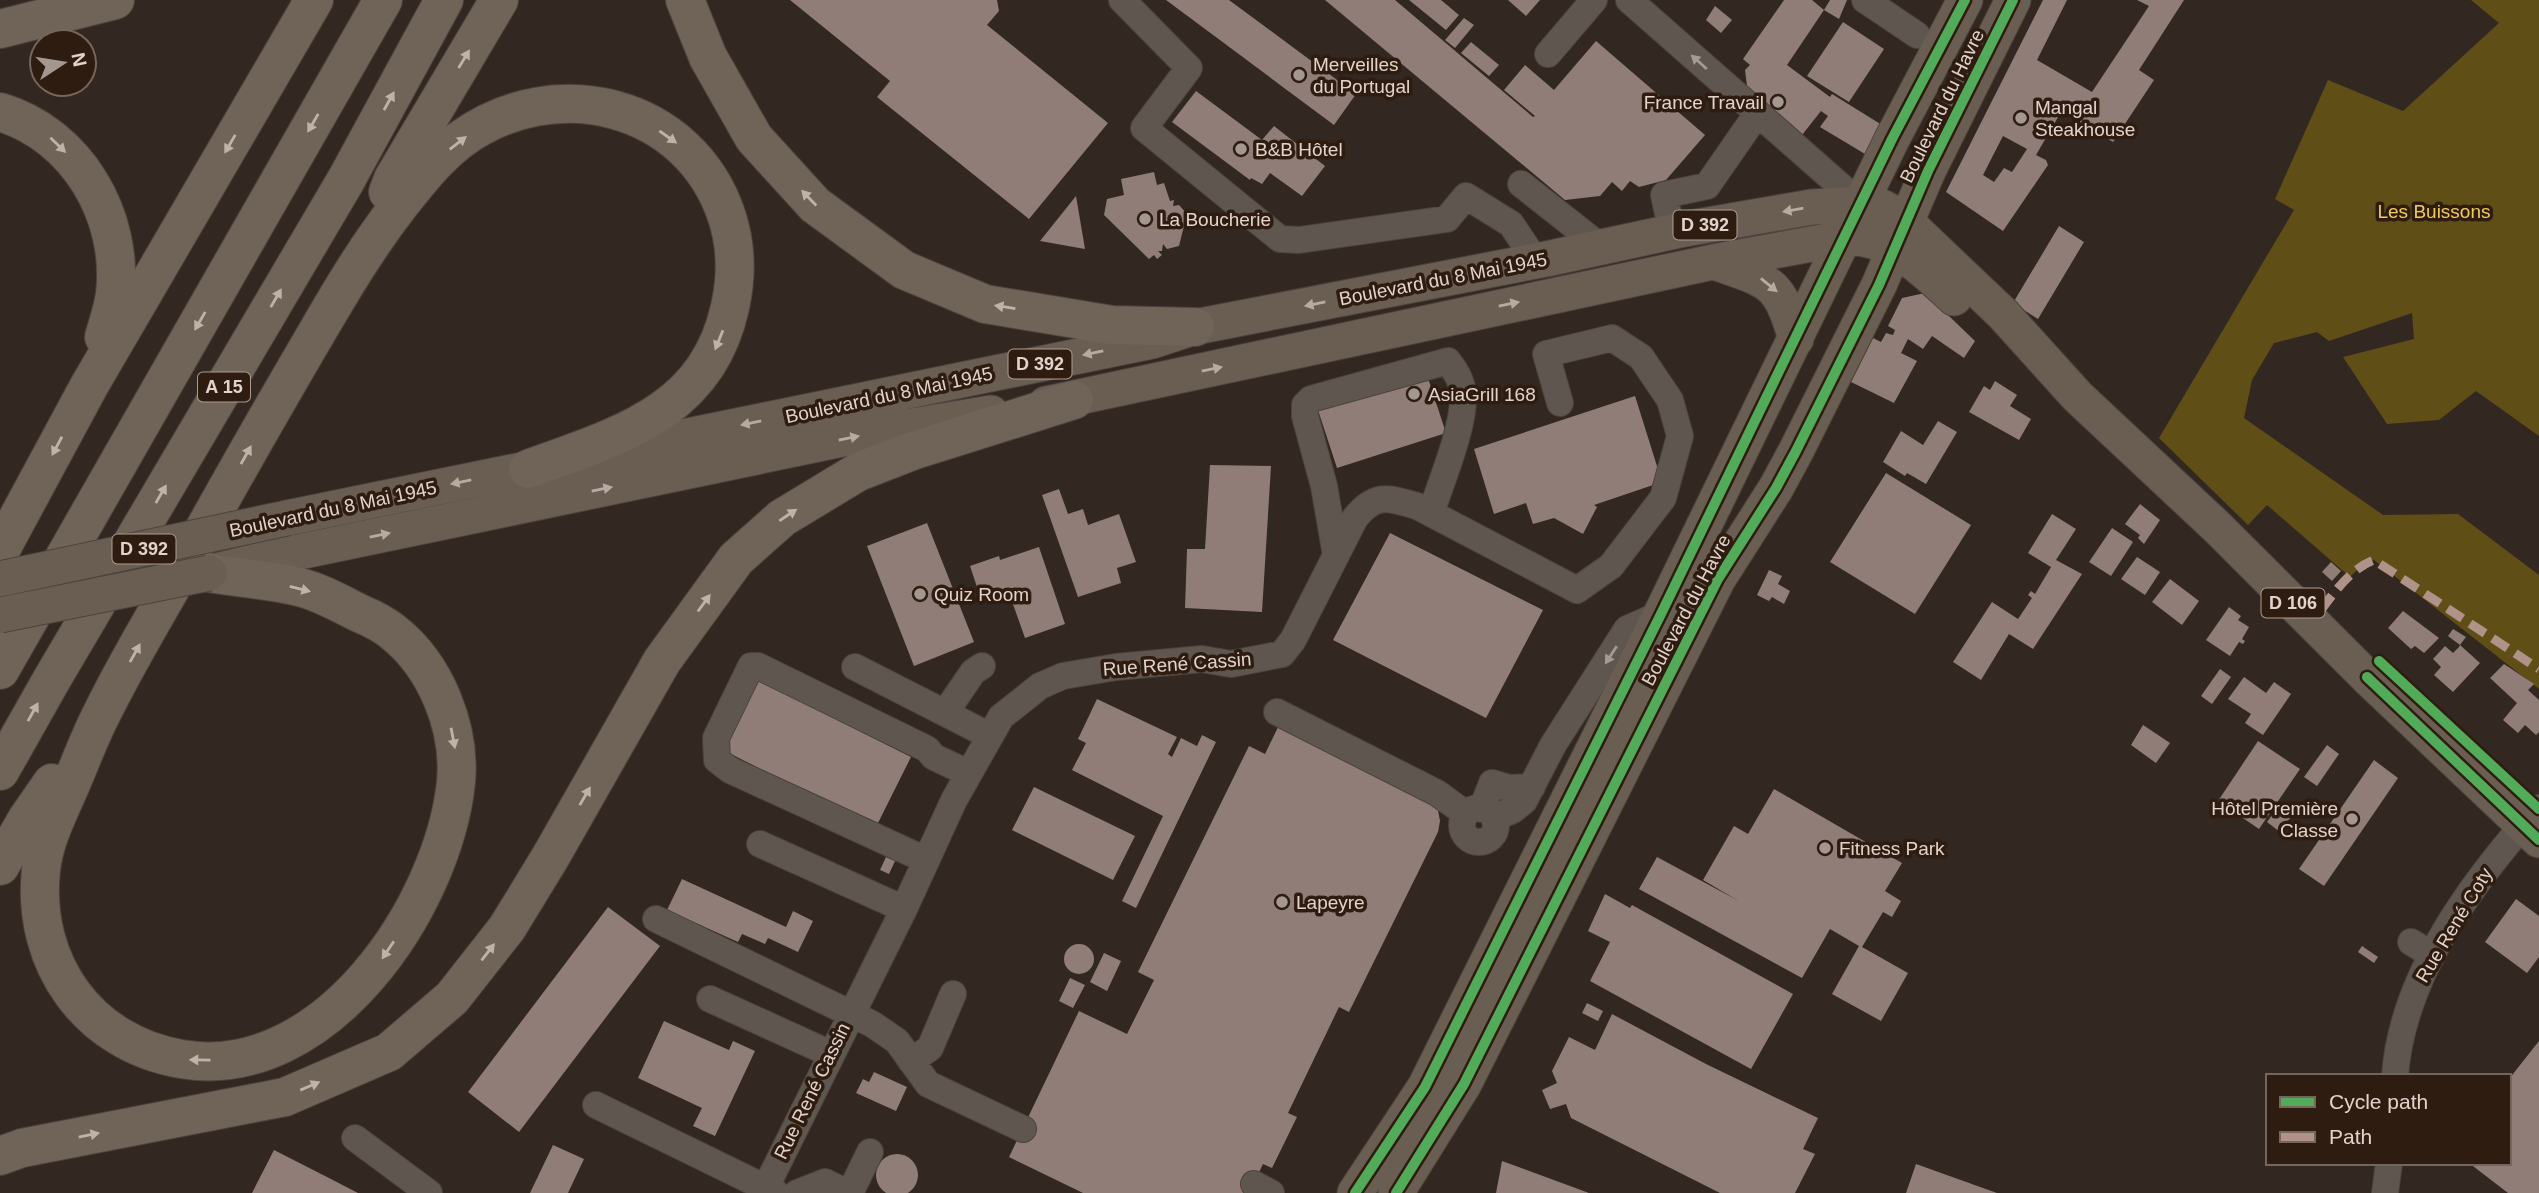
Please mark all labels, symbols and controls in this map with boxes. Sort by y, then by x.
street label: Boulevard du Havre [1896,26,1988,186]
north arrow [28,28,98,98]
one-way arrow [457,49,470,68]
text: N [67,51,91,68]
place label: Merveilles du Portugal [1313,54,1410,97]
one-way arrow [1690,54,1708,70]
marker: Merveilles du Portugal [1291,67,1307,83]
one-way arrow [383,91,395,110]
place label: France Travail [1644,92,1764,113]
marker: France Travail [1770,94,1786,110]
place label: Mangal Steakhouse [2035,97,2135,140]
marker: Mangal Steakhouse [2013,110,2029,126]
one-way arrow [307,113,319,133]
one-way arrow [659,130,677,144]
one-way arrow [224,134,236,153]
one-way arrow [448,135,466,150]
one-way arrow [50,137,67,154]
place label: B&B Hôtel [1255,139,1343,160]
marker: B&B Hôtel [1233,141,1249,157]
one-way arrow [802,190,818,207]
park label: Les Buissons [2377,201,2491,222]
one-way arrow [1782,205,1804,216]
place label: La Boucherie [1159,209,1271,230]
road number: D 392 [1674,210,1736,240]
marker: La Boucherie [1137,211,1153,227]
street label: Boulevard du 8 Mai 1945 [1337,249,1549,309]
one-way arrow [1760,278,1778,293]
one-way arrow [270,289,282,308]
one-way arrow [1304,298,1326,309]
one-way arrow [1498,299,1520,310]
one-way arrow [994,301,1016,312]
one-way arrow [194,311,206,330]
one-way arrow [714,330,725,351]
one-way arrow [1082,348,1104,359]
road number: D 392 [1009,350,1072,378]
street label: Boulevard du 8 Mai 1945 [783,363,995,427]
one-way arrow [1201,364,1223,375]
road number: A 15 [198,372,250,402]
place label: AsiaGrill 168 [1428,384,1536,405]
marker: AsiaGrill 168 [1406,386,1422,402]
one-way arrow [740,418,762,429]
one-way arrow [838,432,860,443]
one-way arrow [51,436,63,456]
one-way arrow [240,445,252,464]
street label: Boulevard du 8 Mai 1945 [227,477,439,541]
one-way arrow [450,477,472,488]
one-way arrow [591,484,613,495]
one-way arrow [154,485,167,504]
one-way arrow [778,509,798,522]
one-way arrow [369,530,391,541]
street label: Boulevard du Havre [1637,531,1735,689]
road number: D 392 [113,534,176,564]
one-way arrow [289,584,311,595]
place label: Quiz Room [934,584,1029,605]
marker: Quiz Room [912,586,928,602]
road number: D 106 [2262,588,2324,618]
one-way arrow [697,594,711,612]
one-way arrow [129,644,141,663]
one-way arrow [1604,645,1617,665]
street label: Rue René Cassin [1102,648,1252,680]
one-way arrow [27,702,39,722]
one-way arrow [447,727,458,749]
one-way arrow [579,787,591,806]
place label: Hôtel Première Classe [2211,798,2338,841]
marker: Hôtel Première Classe [2344,811,2360,827]
place label: Fitness Park [1839,838,1945,859]
marker: Fitness Park [1817,840,1833,856]
street label: Rue René Coty [2412,863,2497,986]
place label: Lapeyre [1296,892,1365,913]
marker: Lapeyre [1274,894,1290,910]
one-way arrow [381,941,395,959]
one-way arrow [480,943,495,961]
street label: Rue René Cassin [770,1019,854,1163]
one-way arrow [189,1054,211,1066]
legend [2266,1074,2511,1165]
one-way arrow [300,1080,321,1091]
text: Cycle path [2329,1090,2428,1113]
text: Path [2329,1125,2372,1148]
one-way arrow [78,1129,100,1140]

